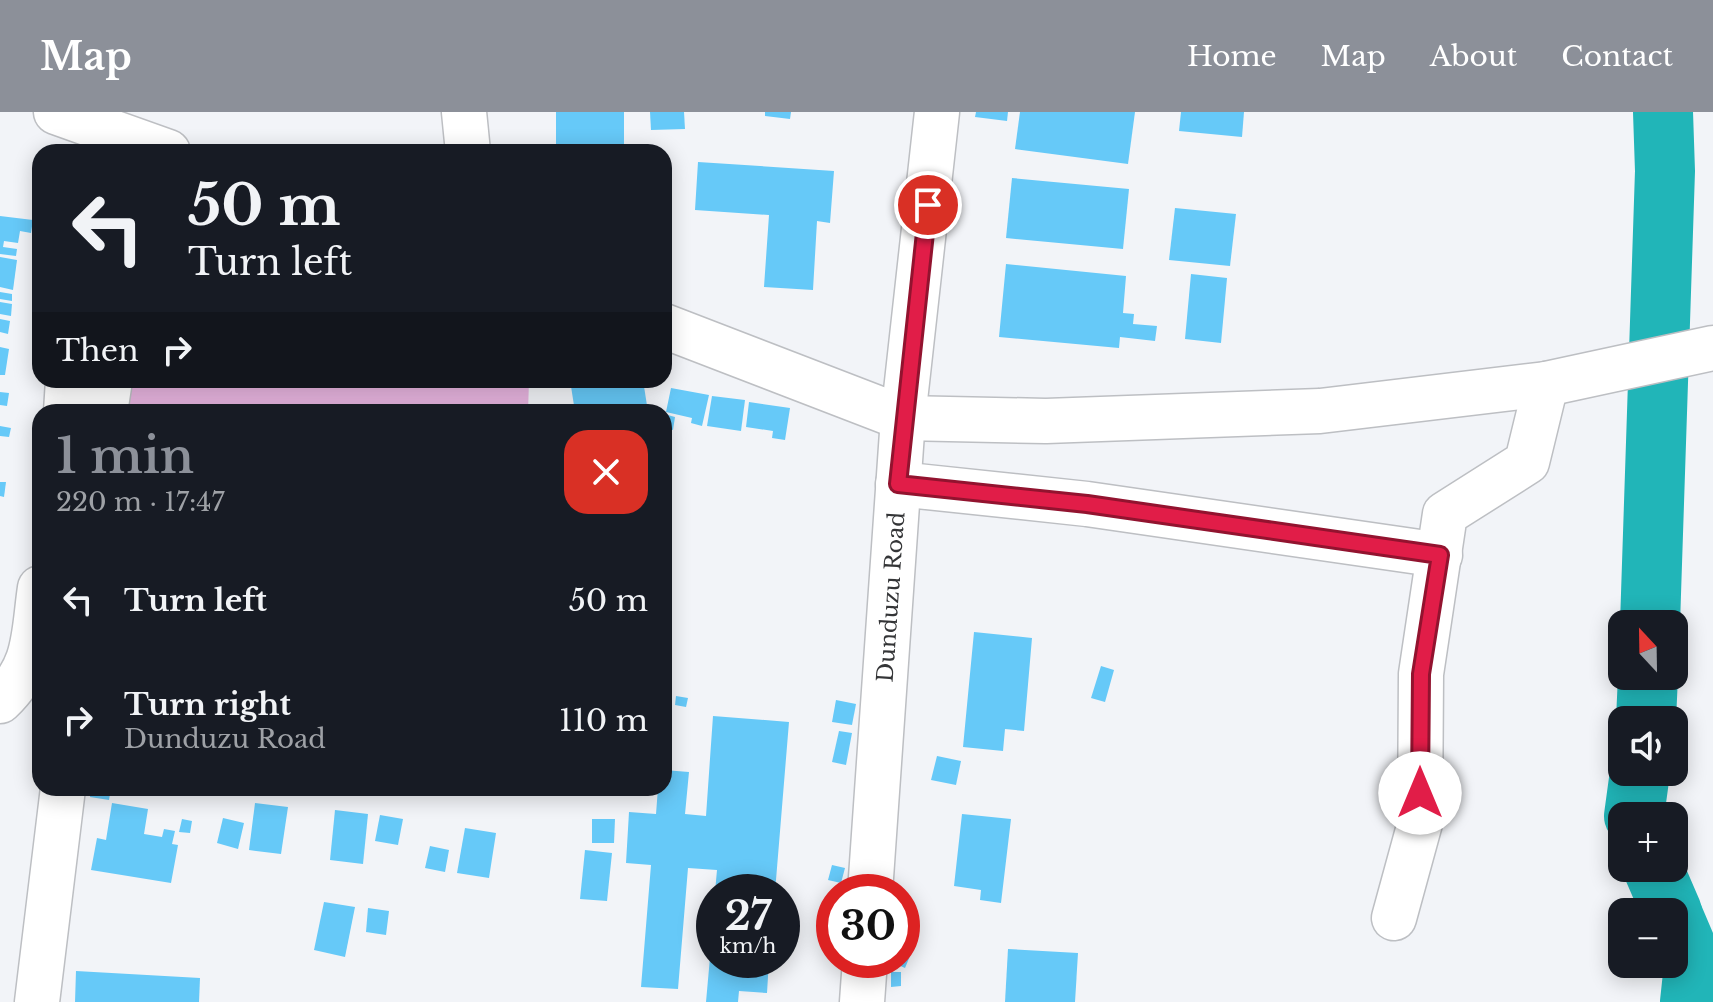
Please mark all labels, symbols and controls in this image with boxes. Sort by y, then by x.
text: Map [40,33,132,80]
text: Home [1187,39,1277,74]
text: Map [1321,39,1386,74]
text: About [1430,39,1517,74]
text: Contact [1561,39,1673,74]
text: 50 m [188,171,340,240]
pin [894,171,962,239]
icon: left [56,176,160,280]
icon: arrive [906,183,950,227]
text: Turn left [188,240,352,285]
icon: right [155,328,199,372]
text: Then [56,332,139,369]
text: 1 min [56,426,194,486]
button: close [564,430,648,514]
text: 220 m · 17:47 [56,486,225,518]
street label: Dunduzu Road [872,511,910,683]
icon: left [56,578,100,622]
text: Turn left [124,582,267,619]
text: 50 m [569,582,648,619]
north arrow [1608,610,1688,690]
map controls [1608,610,1688,978]
text: Turn right [124,686,291,723]
icon: right [56,698,100,742]
text: 110 m [559,702,648,739]
button: sound [1608,706,1688,786]
text: Dunduzu Road [124,723,326,755]
position arrow [1378,751,1462,835]
button: + [1608,802,1688,882]
speed limit sign: 30 [816,874,920,978]
text: 27 [725,891,771,941]
button: − [1608,898,1688,978]
text: km/h [720,934,776,958]

